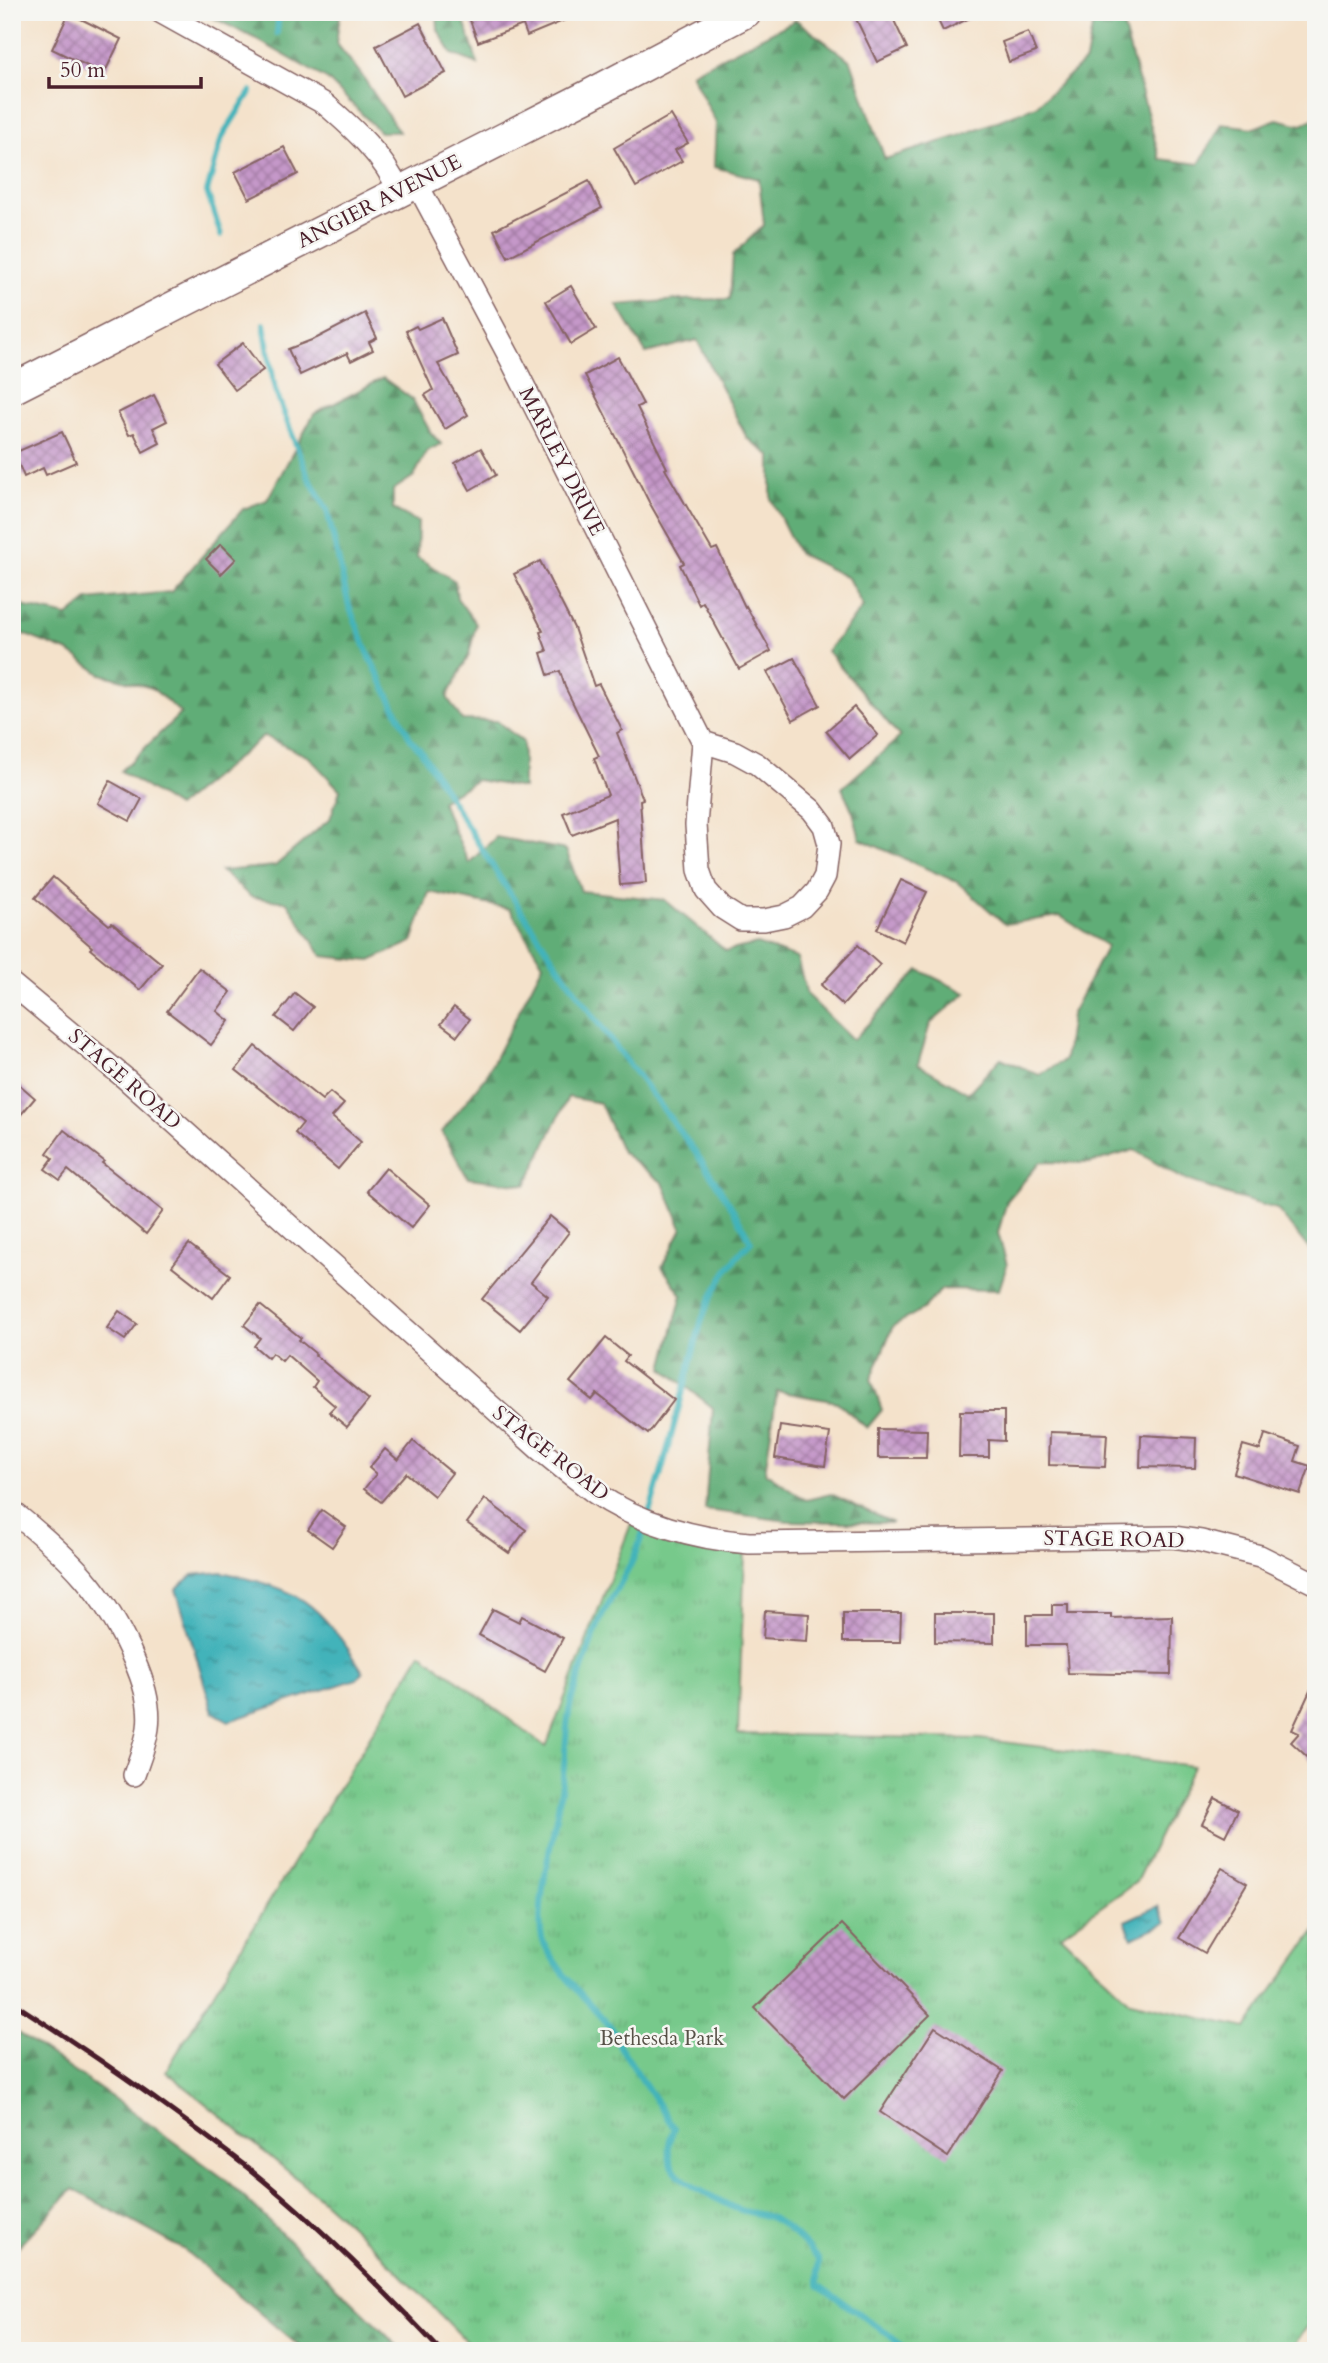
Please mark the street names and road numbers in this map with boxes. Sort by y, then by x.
street label: ANGIER AVENUE [292,147,467,255]
street label: MARLEY DRIVE [512,382,612,541]
street label: STAGE ROAD [62,1022,187,1137]
street label: STAGE ROAD [486,1399,615,1508]
street label: STAGE ROAD [1043,1524,1185,1555]

